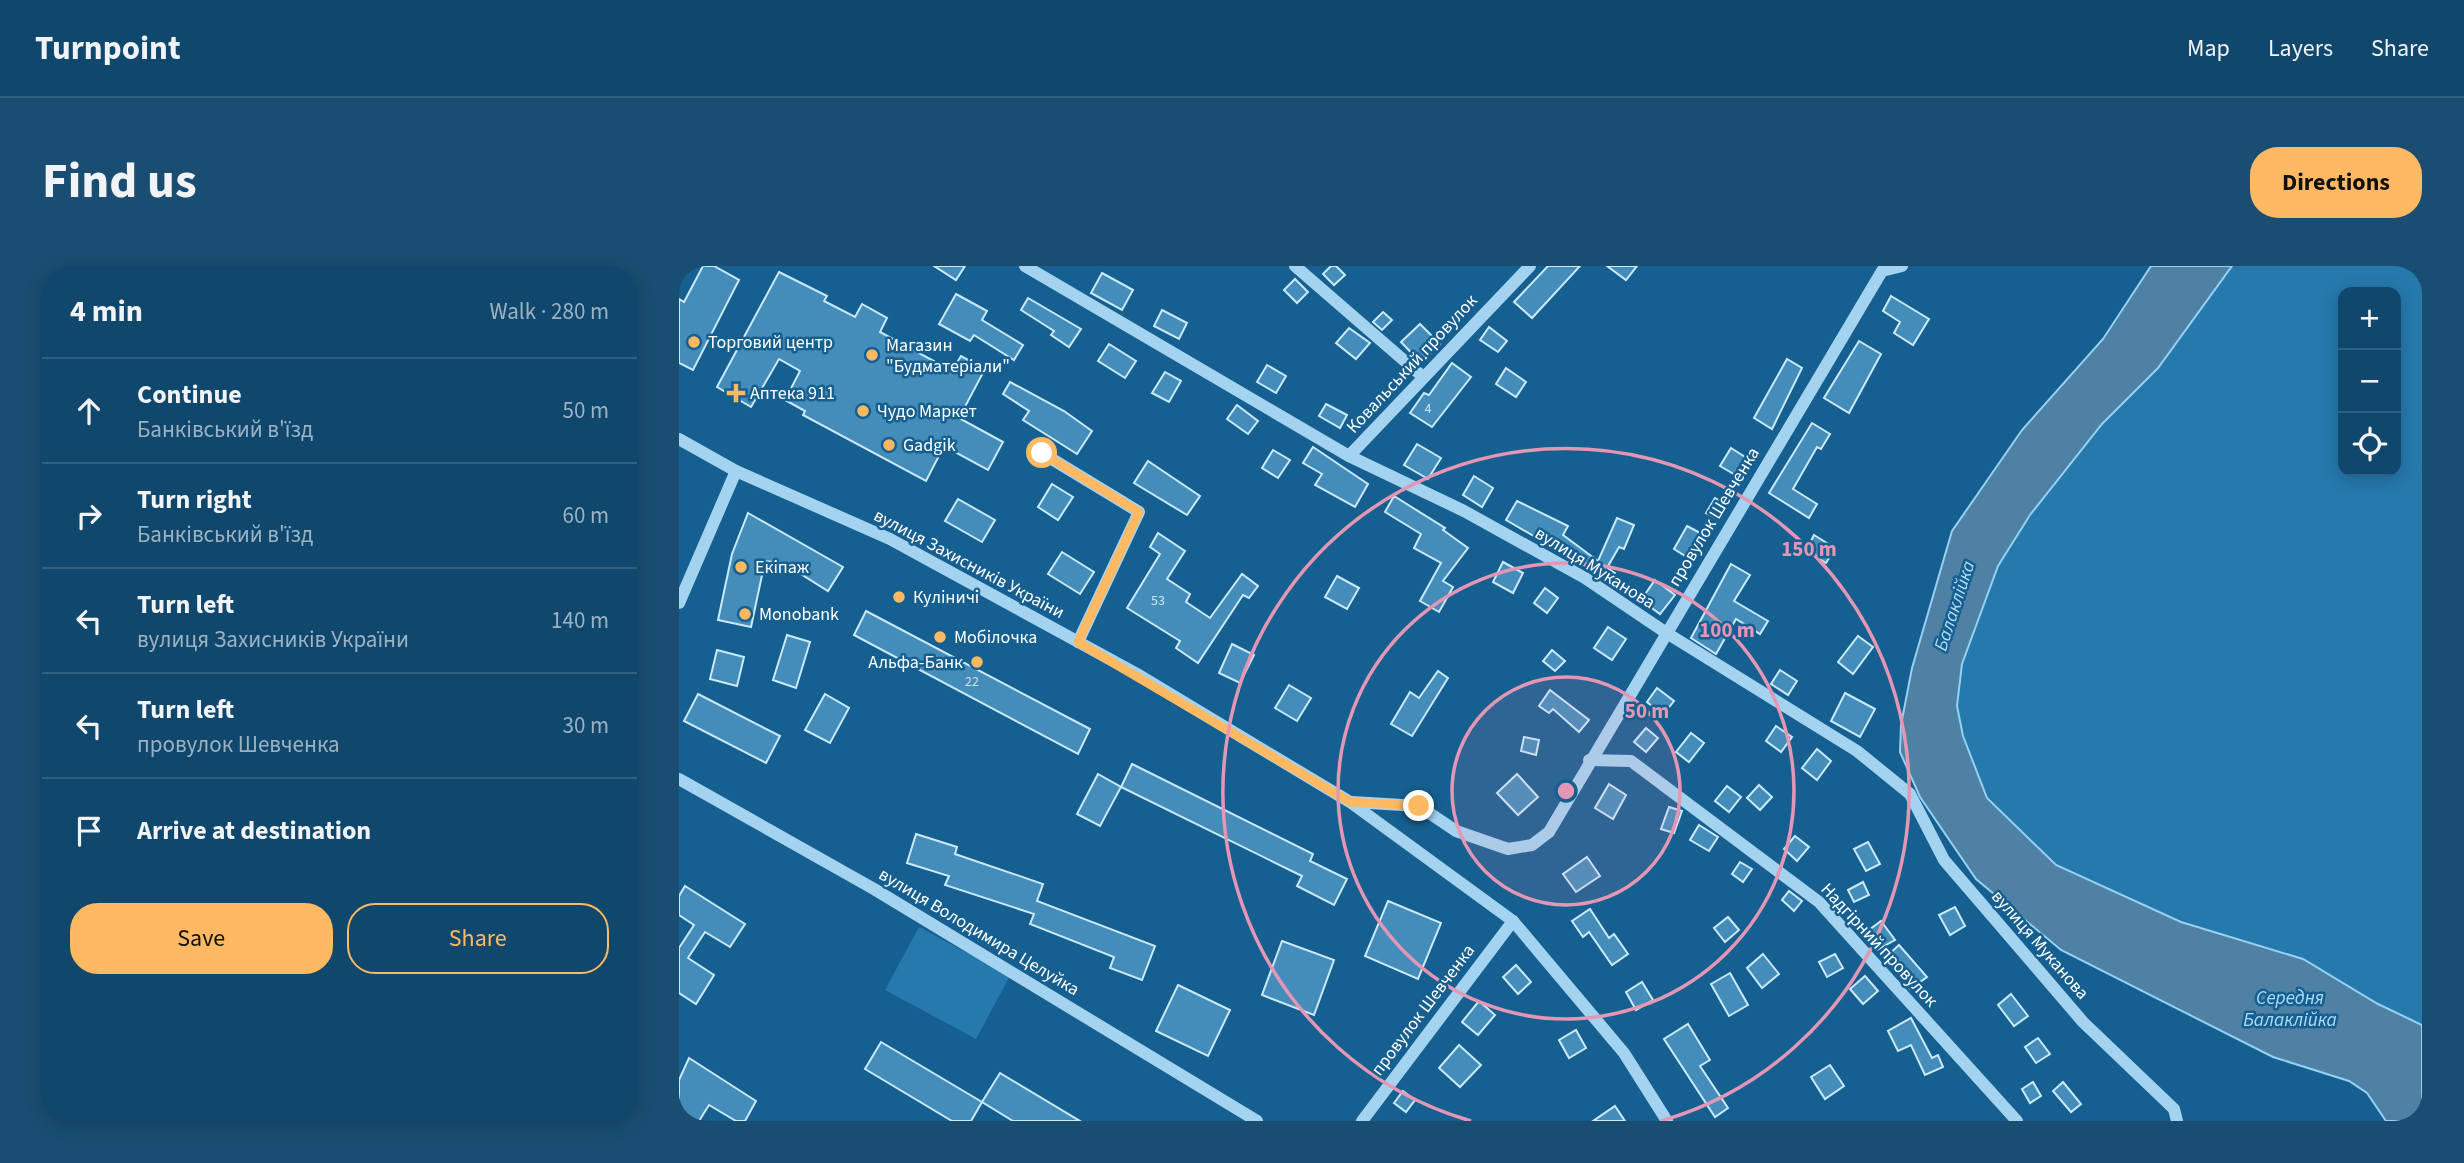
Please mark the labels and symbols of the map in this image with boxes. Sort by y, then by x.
street label: Ковальський провулок [1341,289,1483,439]
place label: Торговий центр [708,330,833,355]
place label: Магазин "Будматеріали" [886,333,1010,379]
marker: Торговий центр [686,334,702,350]
marker: Магазин "Будматеріали" [864,347,880,363]
place label: Аптека 911 [750,381,835,406]
marker: Аптека 911 [728,385,744,401]
place label: Чудо Маркет [877,399,977,424]
house number: 4 [1425,399,1432,419]
marker: Чудо Маркет [855,403,871,419]
place label: Gadgik [903,433,956,458]
marker: Gadgik [881,437,897,453]
route start [1026,437,1057,468]
street label: провулок Шевченка [1662,443,1766,591]
street label: вулиця Захисників України [869,503,1069,625]
street label: вулиця Муканова [1530,521,1660,615]
text: 150 m [1781,534,1837,564]
place label: Екіпаж [755,555,810,580]
water label: Балаклійка [1928,557,1982,655]
marker: Екіпаж [733,559,749,575]
place label: Куліничі [913,585,979,610]
marker: Куліничі [891,589,907,605]
house number: 53 [1151,591,1165,611]
place label: Monobank [759,602,839,627]
marker: Monobank [737,606,753,622]
text: 100 m [1699,615,1755,645]
place label: Мобілочка [954,625,1037,650]
marker: Мобілочка [932,629,948,645]
place label: Альфа-Банк [868,650,963,675]
marker: Альфа-Банк [969,654,985,670]
house number: 22 [965,672,979,692]
text: 50 m [1625,696,1669,726]
centre of rings [1554,779,1578,803]
route end [1403,790,1434,821]
street label: вулиця Володимира Целуйка [874,862,1084,1002]
street label: Надгірний провулок [1815,877,1943,1013]
street label: вулиця Муканова [1986,885,2094,1005]
street label: провулок Шевченка [1365,939,1481,1081]
water label: Середня Балаклійка [2243,985,2337,1034]

